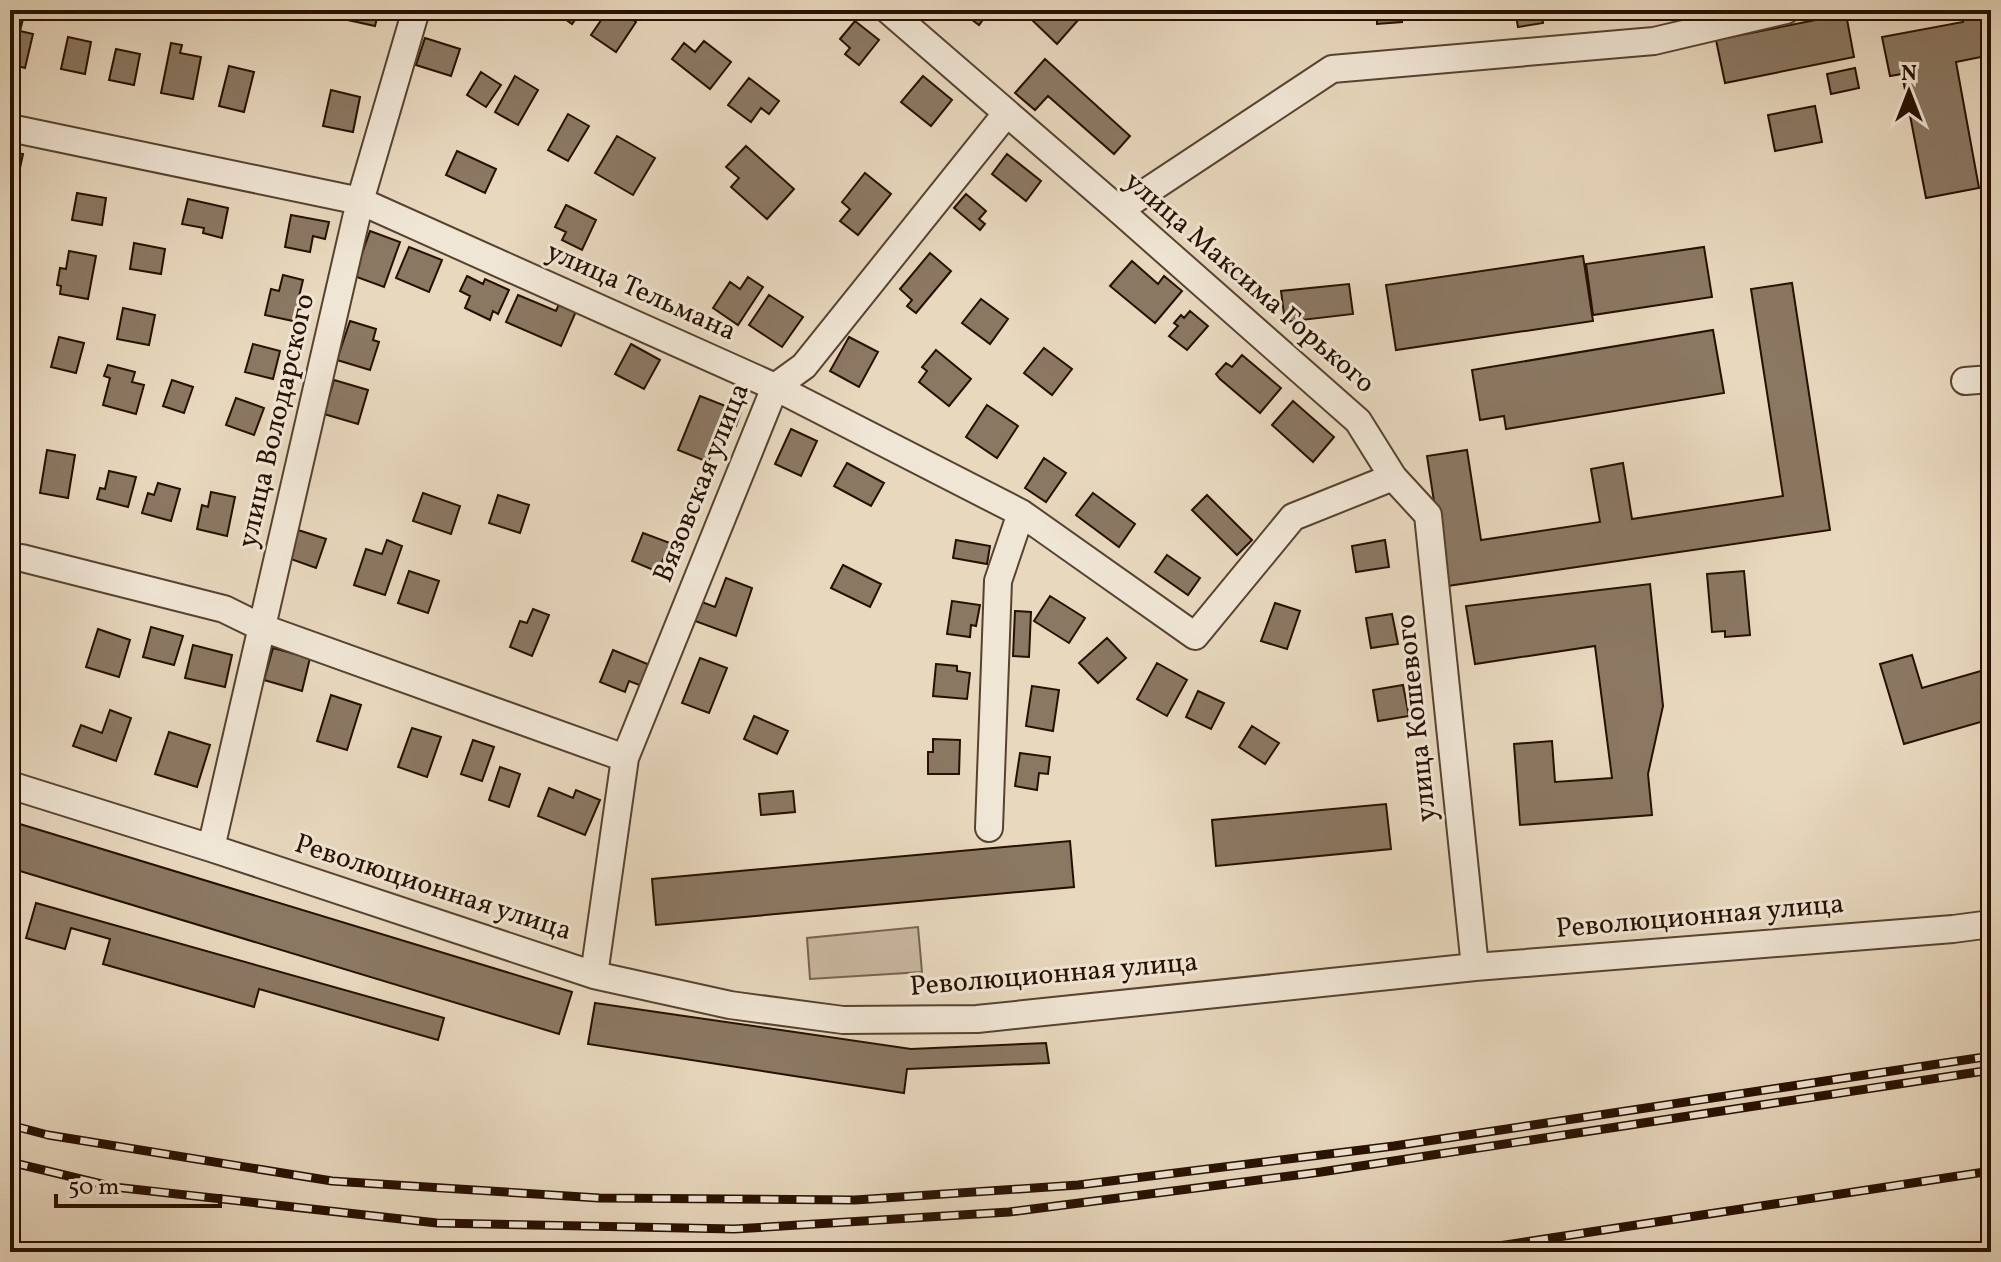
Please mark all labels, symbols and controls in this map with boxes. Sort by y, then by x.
north arrow [1869,52,1949,132]
text: N [1901,59,1917,90]
street label: улица Максима Горького [1115,163,1383,403]
street label: улица Тельмана [540,233,742,351]
street label: улица Володарского [229,290,325,552]
street label: Вязовская улица [644,377,760,589]
street label: улица Кошевого [1387,612,1447,824]
street label: Революционная улица [289,825,577,951]
street label: Революционная улица [1554,885,1846,949]
street label: Революционная улица [908,943,1200,1007]
scale bar [56,1158,220,1208]
text: 50 m [68,1171,120,1205]

